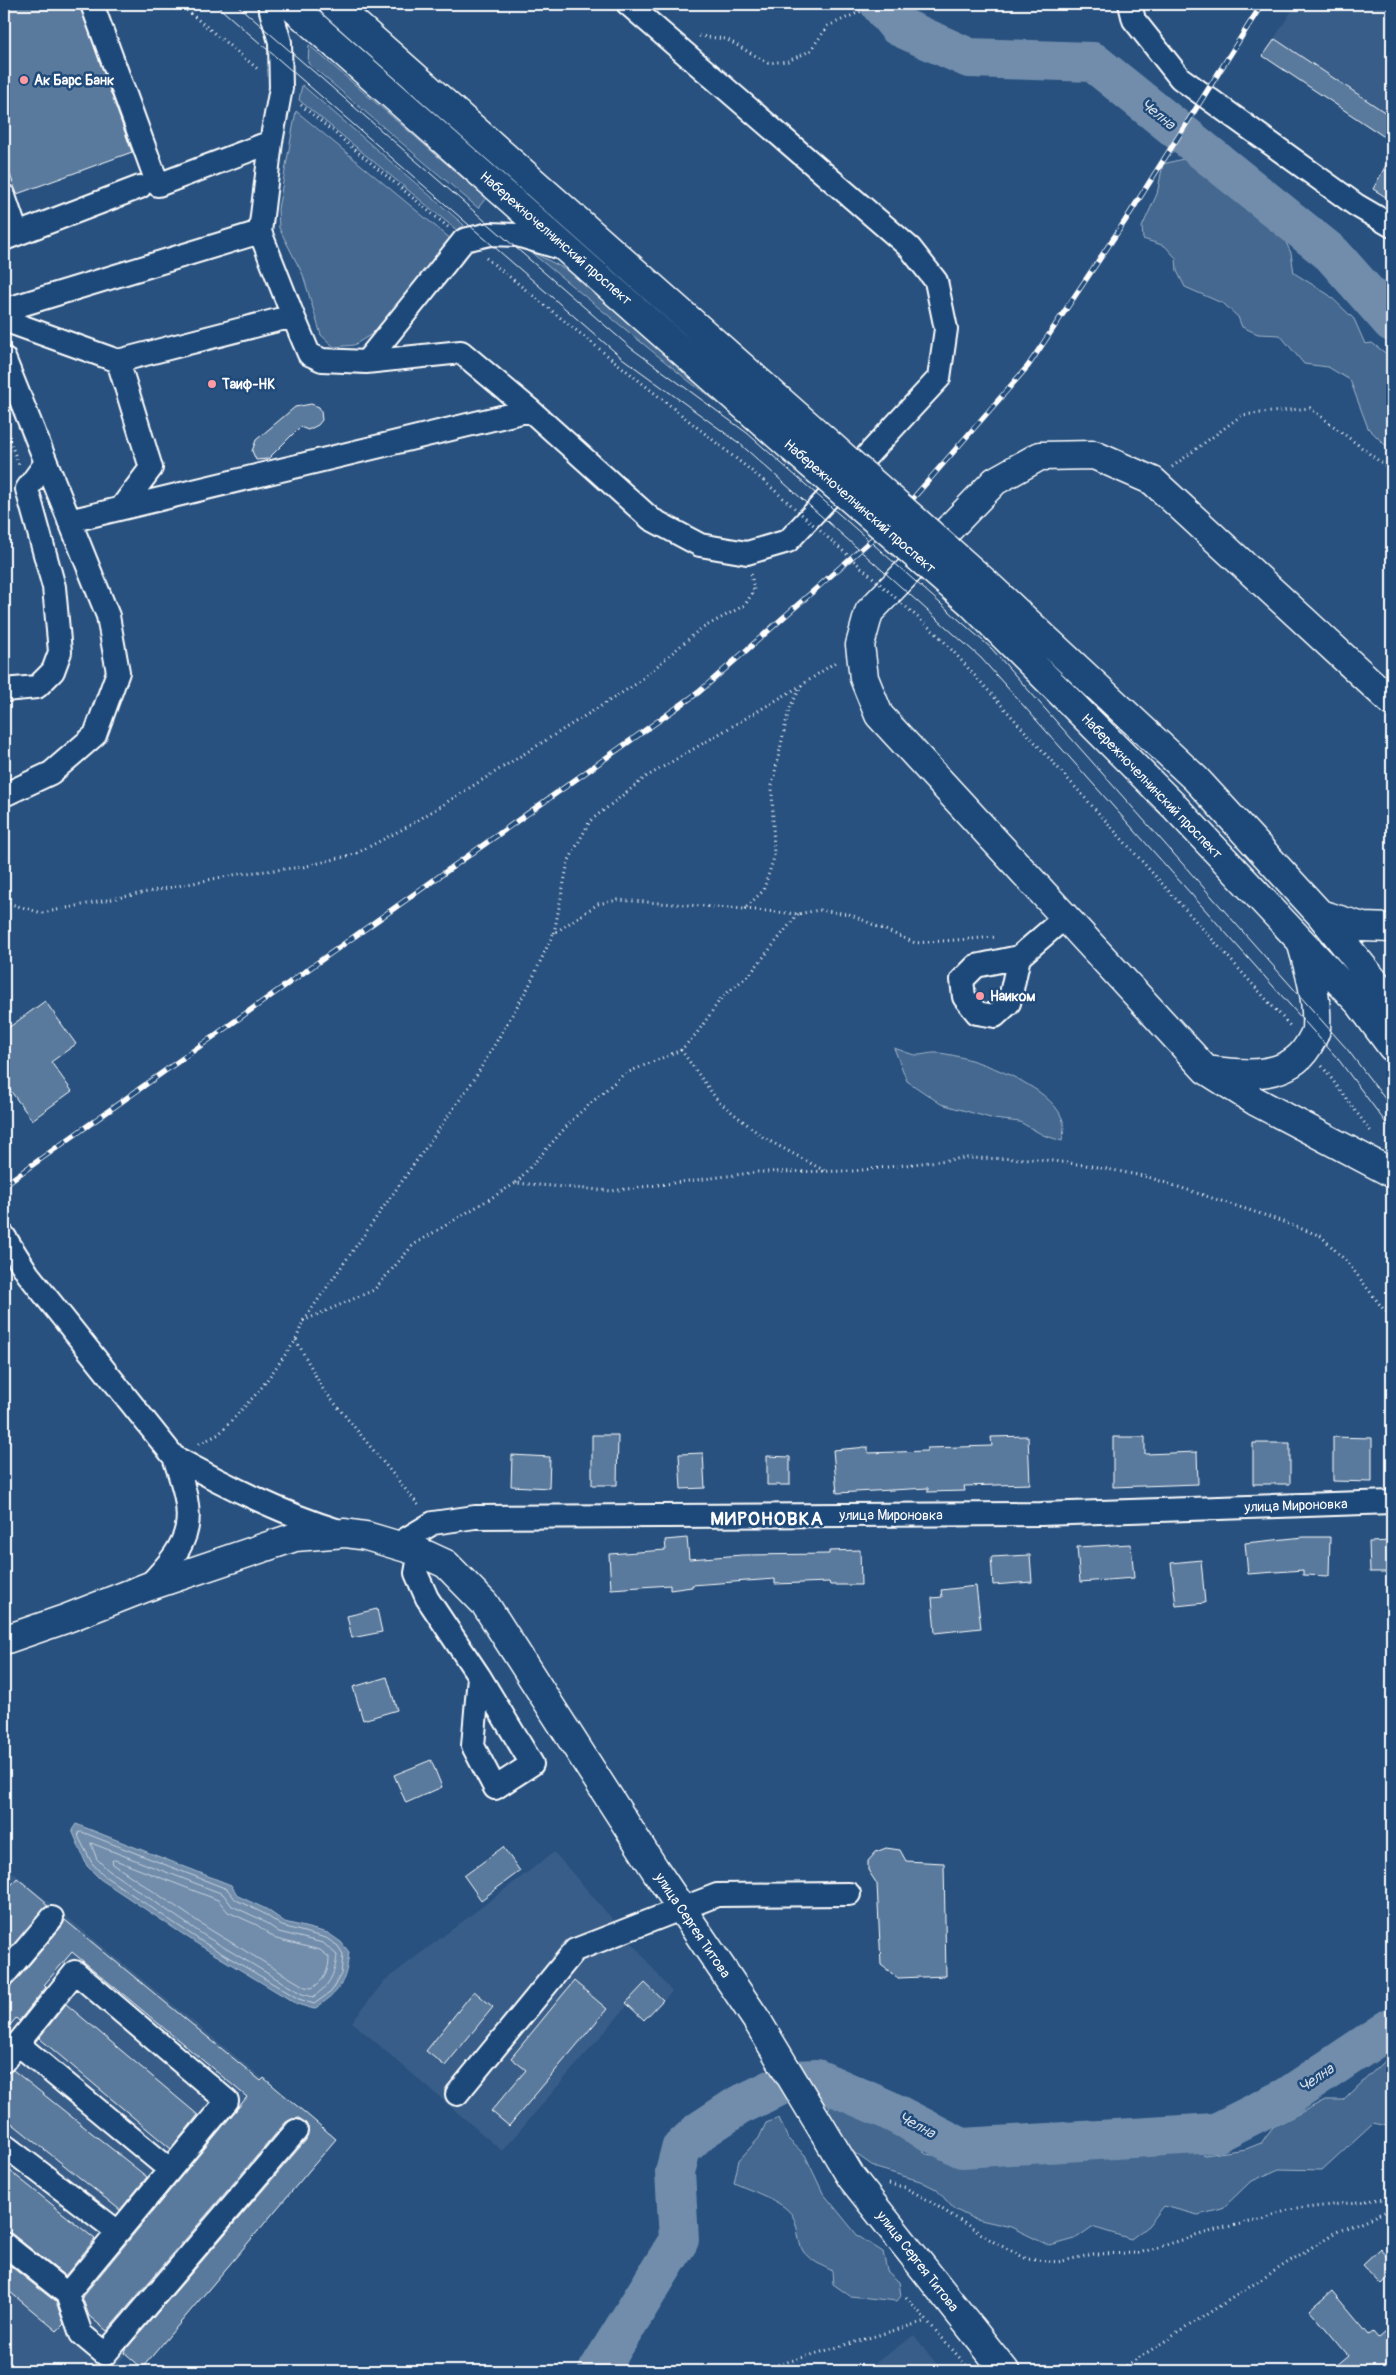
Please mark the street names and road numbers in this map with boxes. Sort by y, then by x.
street label: Набережночелнинский проспект [476,168,635,309]
street label: Набережночелнинский проспект [780,436,939,577]
street label: Набережночелнинский проспект [1078,710,1226,863]
street label: улица Мироновка [1243,1495,1348,1516]
street label: улица Мироновка [838,1507,943,1524]
street label: улица Сергея Титова [651,1869,734,1981]
street label: улица Сергея Титова [872,2207,962,2315]

